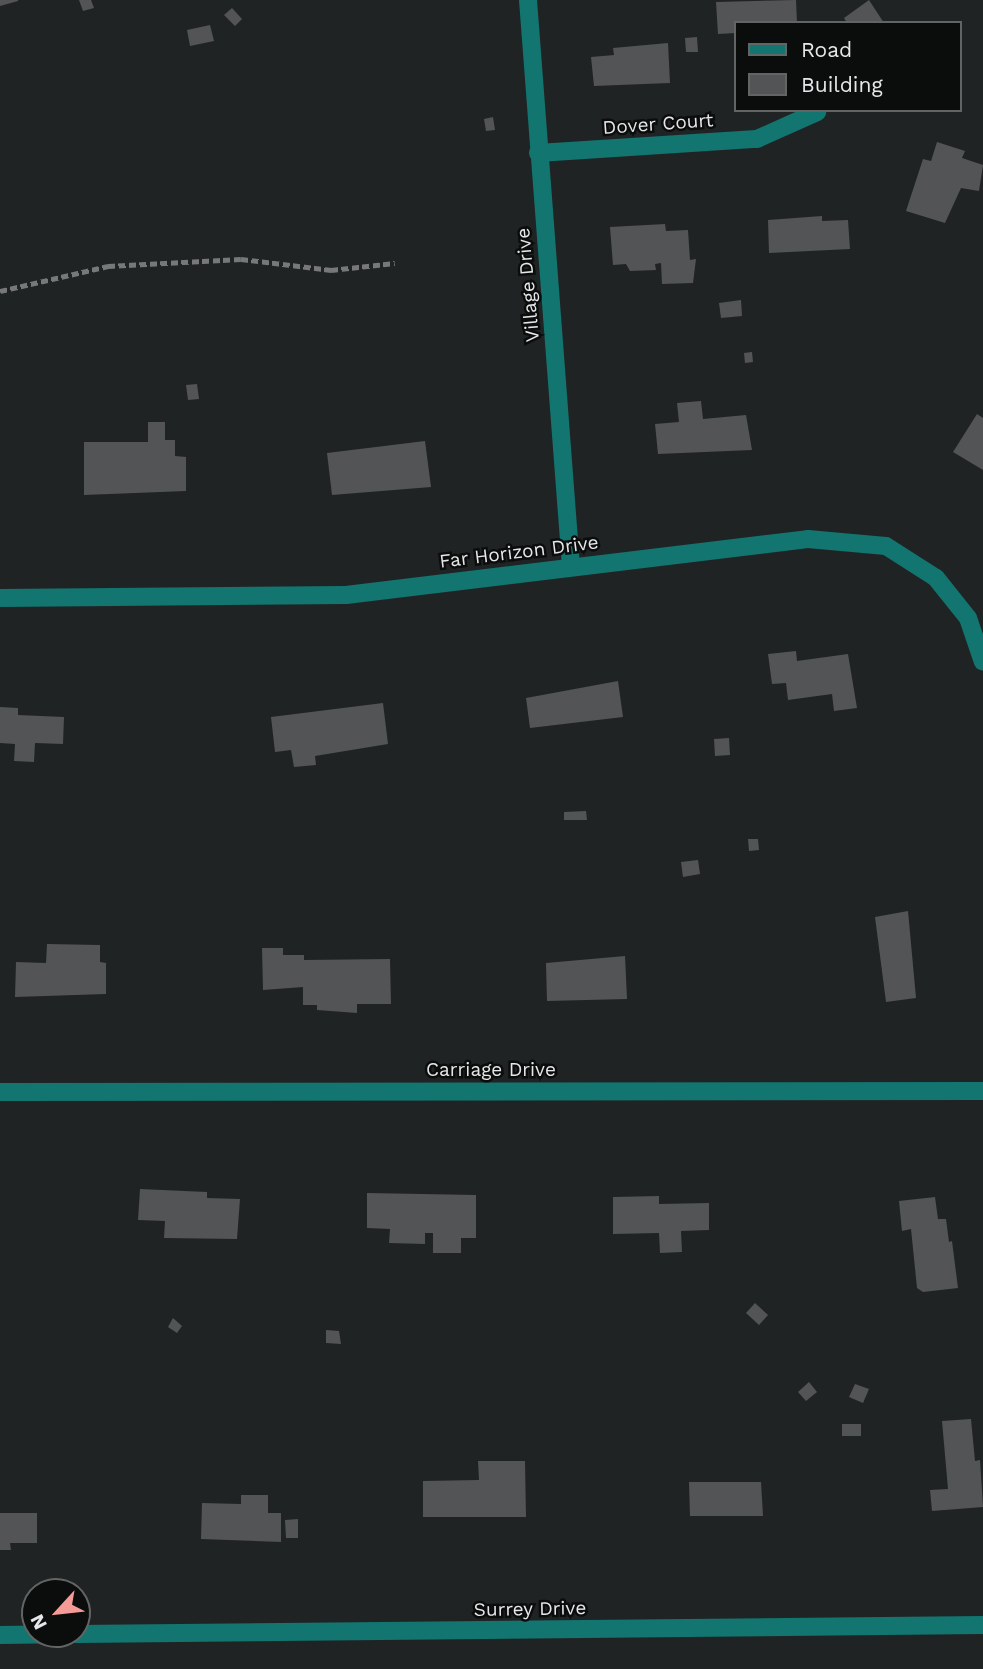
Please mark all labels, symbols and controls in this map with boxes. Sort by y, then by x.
legend [734,21,962,112]
text: Road [801,37,852,62]
text: Building [801,72,883,97]
street label: Dover Court [602,109,714,139]
street label: Village Drive [512,227,544,343]
street label: Far Horizon Drive [438,531,600,573]
street label: Carriage Drive [426,1059,556,1081]
north arrow [21,1578,91,1648]
street label: Surrey Drive [473,1597,587,1621]
text: N [25,1610,52,1633]

